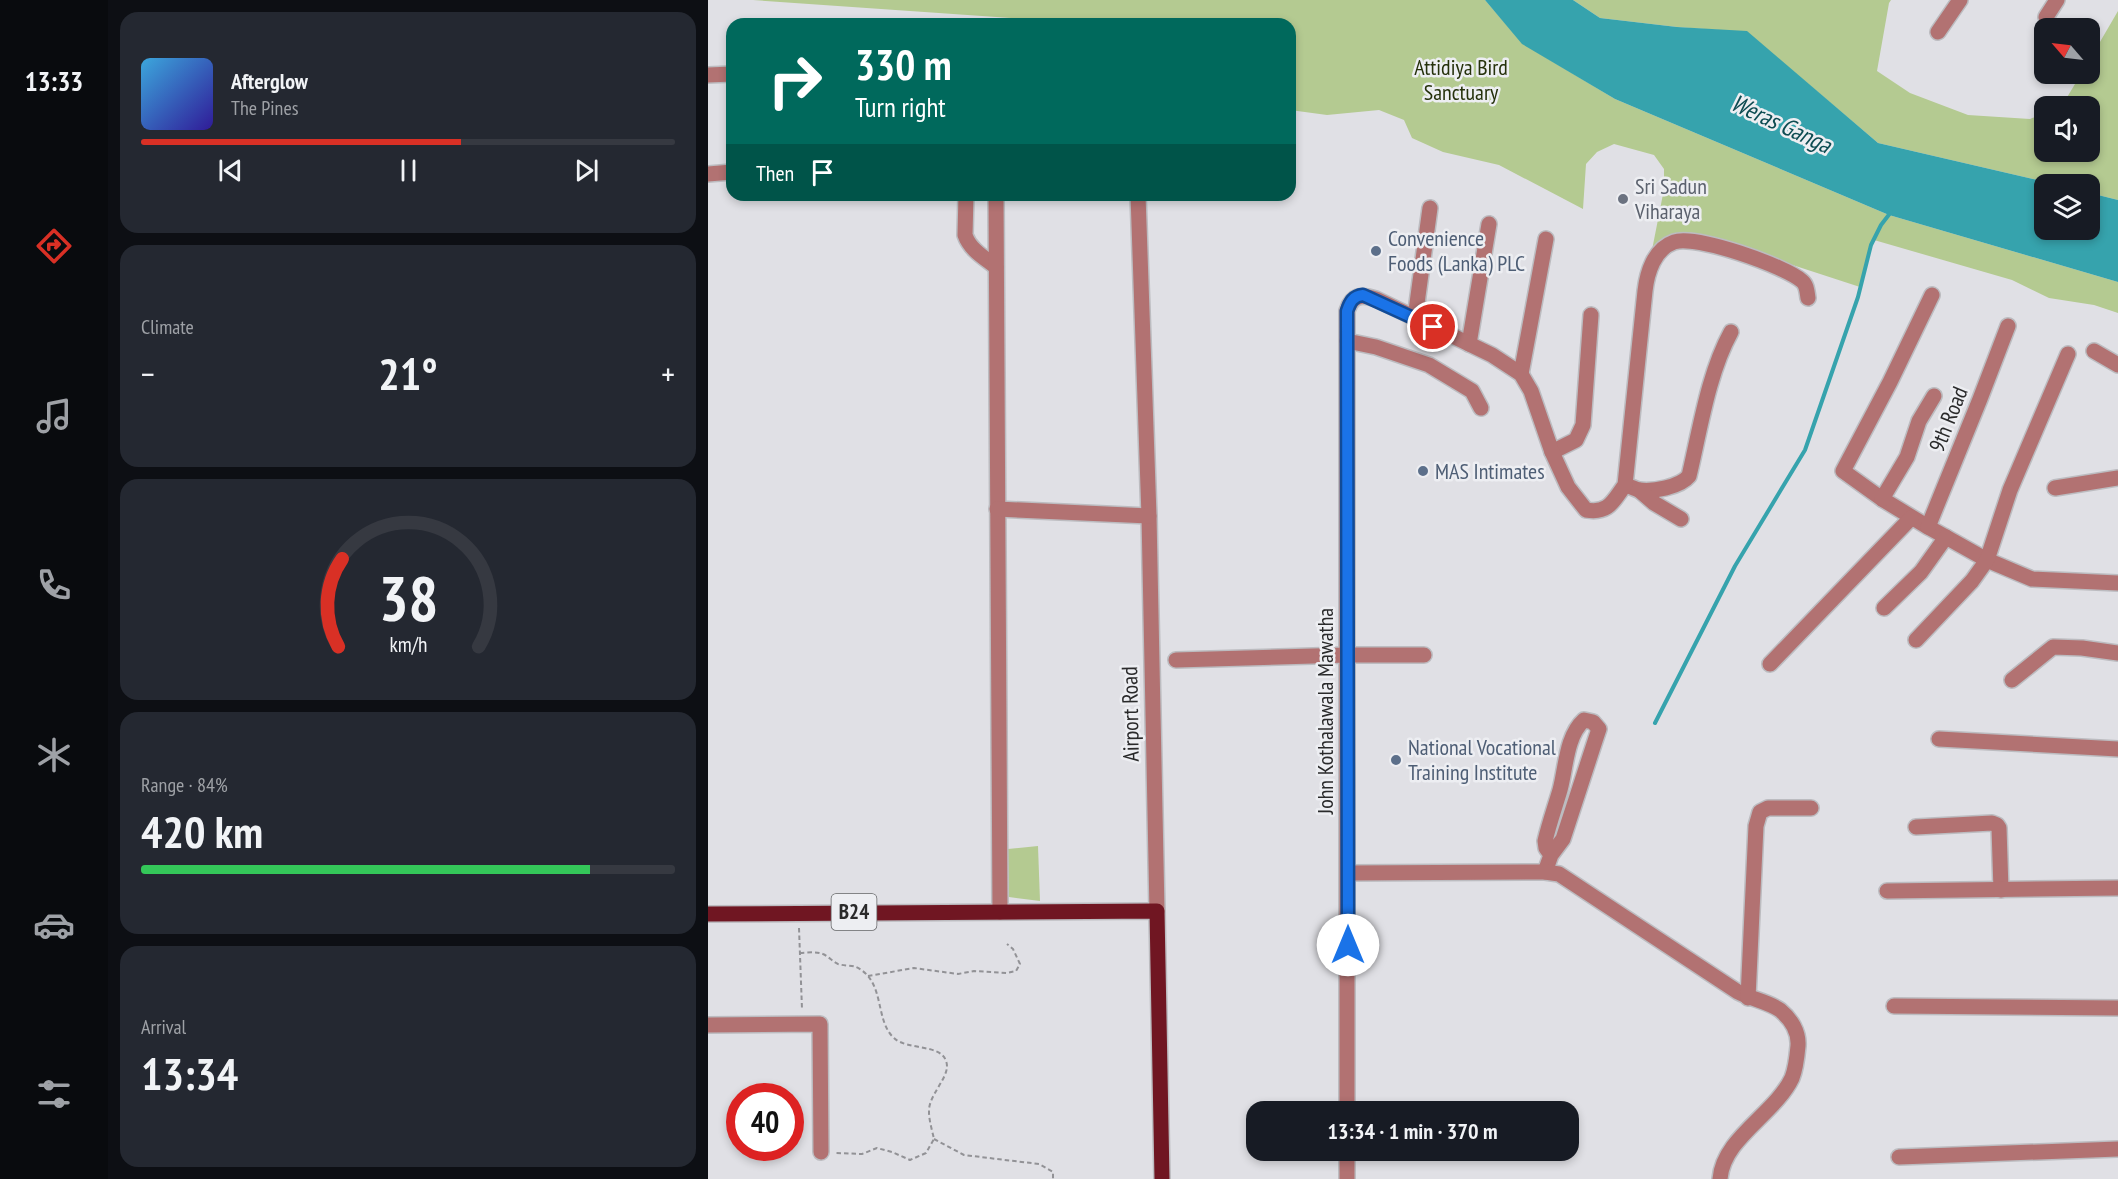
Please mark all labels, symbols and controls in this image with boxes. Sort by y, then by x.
north arrow [2034,18,2100,84]
map controls [2034,18,2100,240]
text: 330 m [855,37,952,92]
icon: right [756,42,834,120]
park label: Attidiya Bird Sanctuary [1414,53,1508,106]
text: 13:33 [25,64,83,98]
text: Afterglow [231,67,308,95]
water label: Weras Ganga [1726,87,1837,161]
text: Turn right [855,90,946,124]
text: The Pines [231,95,298,121]
button: sound [2034,96,2100,162]
icon: previous [214,154,247,187]
icon: pause [392,154,425,187]
icon: next [570,154,603,187]
icon: arrive [806,156,839,189]
text: Then [756,159,794,187]
place label: Sri Sadun Viharaya [1634,172,1707,225]
button: layers [2034,174,2100,240]
marker: Sri Sadun Viharaya [1616,192,1630,206]
place label: Convenience Foods (Lanka) PLC [1388,224,1525,277]
icon: directions [33,225,75,267]
marker: Convenience Foods (Lanka) PLC [1369,244,1383,258]
pin [1407,301,1458,352]
icon: arrive [1416,310,1449,343]
text: Climate [141,314,194,340]
text: 21° [378,344,438,402]
text: − [141,352,155,395]
text: + [661,352,675,395]
street label: 9th Road [1922,382,1974,456]
icon: music [33,395,75,437]
place label: MAS Intimates [1435,457,1545,485]
marker: MAS Intimates [1416,464,1430,478]
text: 38 [378,557,438,638]
icon: phone [33,564,75,606]
street label: John Kothalawala Mawatha [1311,608,1339,815]
text: km/h [389,630,427,658]
street label: Airport Road [1115,666,1145,762]
place label: National Vocational Training Institute [1408,733,1557,786]
icon: climate [33,734,75,776]
marker: National Vocational Training Institute [1389,753,1403,767]
text: Range · 84% [141,772,228,798]
text: 420 km [141,802,263,860]
road number: B24 [832,894,876,930]
icon: car [33,904,75,946]
position arrow [1316,913,1380,977]
text: Arrival [141,1014,186,1040]
text: 13:34 [141,1044,238,1102]
icon: filters [33,1073,75,1115]
speed limit sign: 40 [726,1083,804,1161]
text: 13:34 · 1 min · 370 m [1327,1117,1498,1145]

